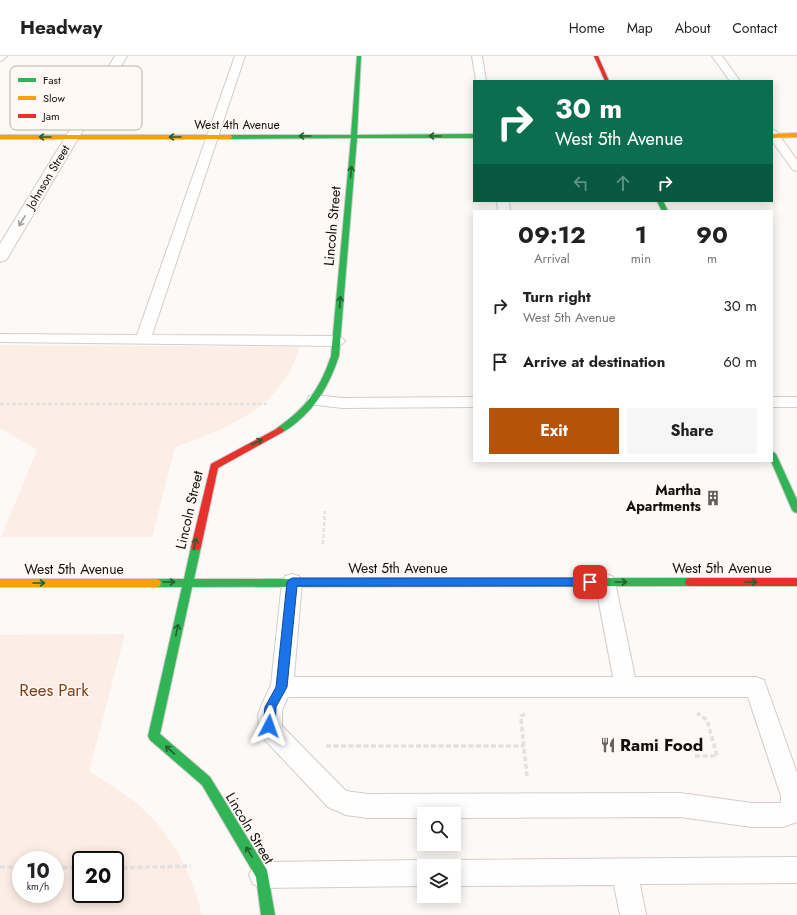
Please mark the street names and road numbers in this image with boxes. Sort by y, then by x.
street label: West 4th Avenue [194,116,280,134]
street label: Johnson Street [21,141,74,214]
street label: Lincoln Street [319,185,345,267]
street label: Lincoln Street [170,468,208,551]
street label: West 5th Avenue [348,558,448,578]
street label: West 5th Avenue [672,558,772,578]
street label: West 5th Avenue [24,559,124,579]
street label: Lincoln Street [221,789,279,868]

